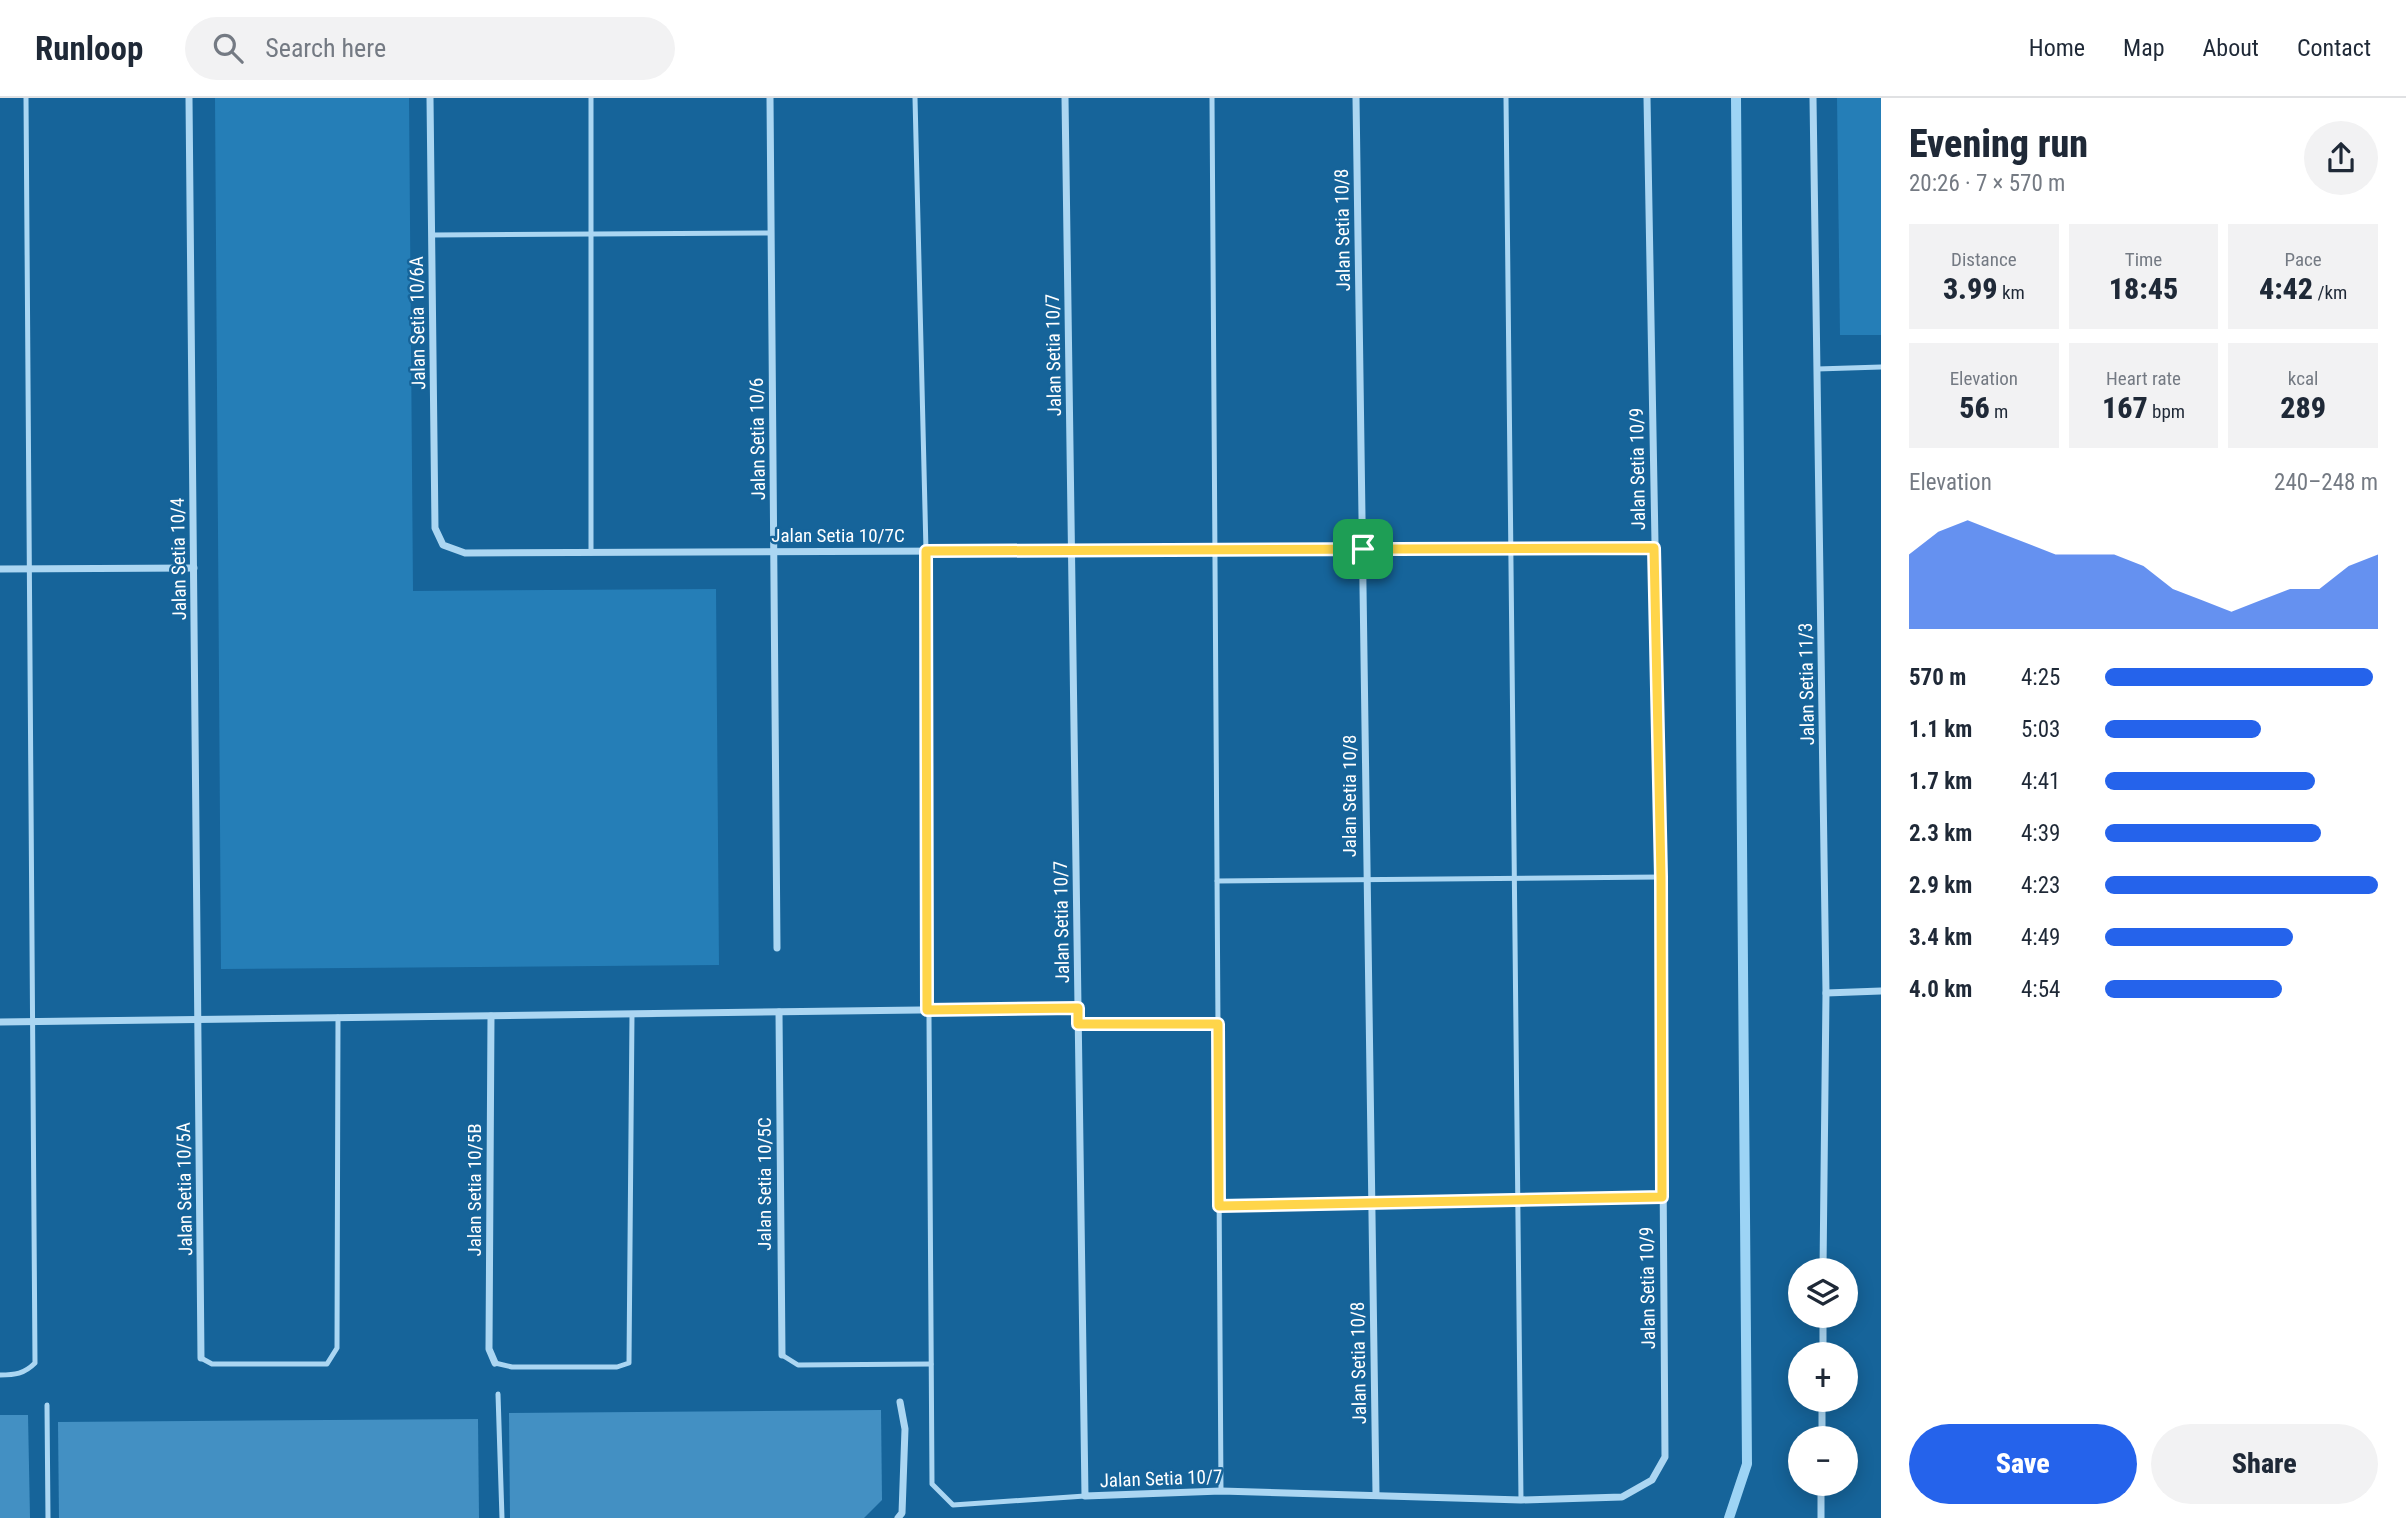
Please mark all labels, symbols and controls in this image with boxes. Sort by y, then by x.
search box [185,17,675,80]
text: Runloop [35,29,143,68]
icon: search [209,29,247,67]
text: Search here [265,33,386,63]
text: Home [2029,34,2085,62]
text: Map [2123,34,2165,62]
text: About [2203,34,2259,62]
text: Contact [2297,34,2371,62]
button: share [2304,121,2378,195]
text: Evening run [1909,122,2088,166]
street label: Jalan Setia 10/8 [1330,168,1355,292]
text: 20:26 · 7 × 570 m [1909,170,2065,197]
text: Distance [1951,248,2017,271]
text: Time [2125,248,2162,271]
text: Pace [2285,248,2322,271]
street label: Jalan Setia 10/6A [405,256,430,390]
text: 3.99 [1943,271,1998,306]
text: 18:45 [2109,271,2178,306]
text: 4:42 [2259,271,2313,306]
text: km [1998,281,2025,304]
text: /km [2313,281,2347,304]
street label: Jalan Setia 10/7 [1041,293,1066,417]
text: Elevation [1950,367,2018,390]
text: Heart rate [2106,367,2181,390]
text: kcal [2288,367,2318,390]
street label: Jalan Setia 10/6 [745,377,770,501]
text: 56 [1959,390,1990,425]
text: 167 [2102,390,2148,425]
text: 289 [2280,390,2326,425]
text: m [1990,400,2008,423]
text: bpm [2148,400,2185,423]
street label: Jalan Setia 10/9 [1625,407,1650,531]
text: Elevation [1909,469,1992,496]
text: 240–248 m [2274,469,2378,496]
street label: Jalan Setia 10/4 [166,497,191,621]
pin [1333,519,1393,579]
street label: Jalan Setia 10/7C [771,524,905,547]
icon: arrive [1344,530,1382,568]
street label: Jalan Setia 11/3 [1794,622,1819,746]
text: 570 m [1909,664,1966,691]
text: 4:25 [2021,664,2060,691]
text: 1.1 km [1909,716,1972,743]
text: 5:03 [2021,716,2060,743]
street label: Jalan Setia 10/8 [1338,735,1361,857]
text: 1.7 km [1909,768,1972,795]
text: 4:41 [2021,768,2060,795]
text: 2.3 km [1909,820,1972,847]
text: 4:39 [2021,820,2060,847]
street label: Jalan Setia 10/7 [1049,860,1074,984]
text: 2.9 km [1909,872,1972,899]
text: 4:23 [2021,872,2060,899]
text: 3.4 km [1909,924,1972,951]
text: 4:49 [2021,924,2060,951]
text: 4.0 km [1909,976,1972,1003]
text: 4:54 [2021,976,2060,1003]
street label: Jalan Setia 10/5C [753,1117,776,1251]
street label: Jalan Setia 10/5A [172,1122,197,1256]
street label: Jalan Setia 10/5B [463,1123,486,1257]
street label: Jalan Setia 10/9 [1635,1226,1660,1350]
map controls [1788,1258,1858,1496]
button: layers [1788,1258,1858,1328]
street label: Jalan Setia 10/8 [1346,1301,1371,1425]
button: + [1788,1342,1858,1412]
button: Save [1909,1424,2137,1504]
button: Share [2151,1424,2378,1504]
button: − [1788,1426,1858,1496]
street label: Jalan Setia 10/7 [1099,1465,1223,1492]

